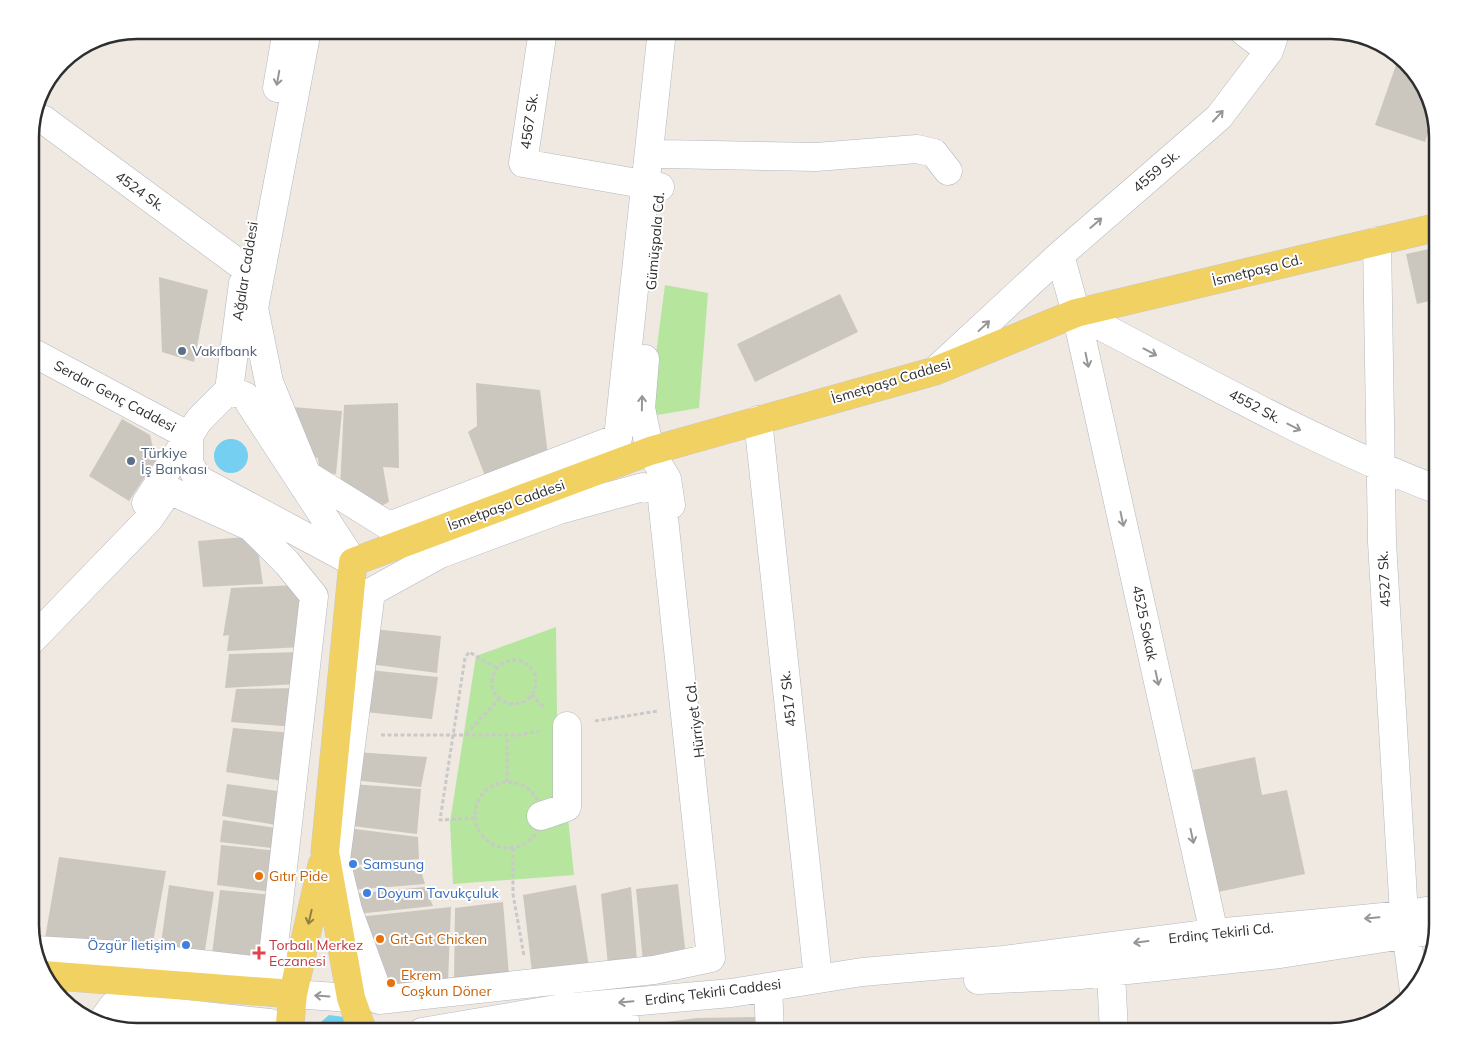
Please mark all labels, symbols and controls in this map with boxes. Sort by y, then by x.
one-way arrow [273,70,283,86]
street label: 4567 Sk. [516,92,542,150]
one-way arrow [1212,110,1224,122]
street label: 4559 Sk. [1129,146,1183,196]
street label: 4524 Sk. [112,167,168,215]
street label: Gümüşpala Cd. [642,191,668,291]
one-way arrow [1090,218,1103,229]
street label: Ağalar Caddesi [228,220,262,322]
street label: İsmetpaşa Cd. [1210,250,1304,290]
one-way arrow [977,320,990,332]
place label: Vakıfbank [192,342,258,360]
marker: Vakıfbank [176,345,188,357]
one-way arrow [1143,347,1158,357]
one-way arrow [1083,352,1092,368]
street label: İsmetpaşa Caddesi [829,354,953,408]
street label: Serdar Genç Caddesi [51,356,179,436]
street label: 4552 Sk. [1226,385,1284,427]
one-way arrow [637,396,647,412]
one-way arrow [1287,422,1302,432]
place label: Türkiye İş Bankası [141,444,207,478]
marker: Türkiye İş Bankası [125,455,137,467]
street label: İsmetpaşa Caddesi [445,475,567,535]
one-way arrow [1118,511,1127,527]
street label: 4527 Sk. [1374,550,1394,608]
street label: 4525 Sokak [1128,584,1162,663]
one-way arrow [1153,669,1162,685]
street label: 4517 Sk. [776,670,800,728]
street label: Hürriyet Cd. [681,681,709,759]
one-way arrow [1188,828,1197,844]
place label: Samsung [363,855,424,873]
marker: Samsung [347,858,359,870]
place label: Gıtır Pide [269,867,328,885]
marker: Gıtır Pide [253,870,265,882]
place label: Doyum Tavukçuluk [377,884,499,902]
marker: Doyum Tavukçuluk [361,887,373,899]
one-way arrow [305,909,314,925]
one-way arrow [1365,913,1381,923]
street label: Erdinç Tekirli Cd. [1168,919,1274,947]
place label: Gıt-Gıt Chicken [390,930,487,948]
marker: Gıt-Gıt Chicken [374,933,386,945]
place label: Özgür İletişim [87,936,176,954]
place label: Torbalı Merkez Eczanesi [269,936,363,970]
one-way arrow [1134,938,1150,948]
marker: Özgür İletişim [180,939,192,951]
marker: Torbalı Merkez Eczanesi [253,947,265,959]
place label: Ekrem Coşkun Döner [401,966,492,1000]
street label: Erdinç Tekirli Caddesi [644,975,782,1009]
marker: Ekrem Coşkun Döner [385,977,397,989]
one-way arrow [314,991,330,1000]
one-way arrow [618,997,634,1007]

